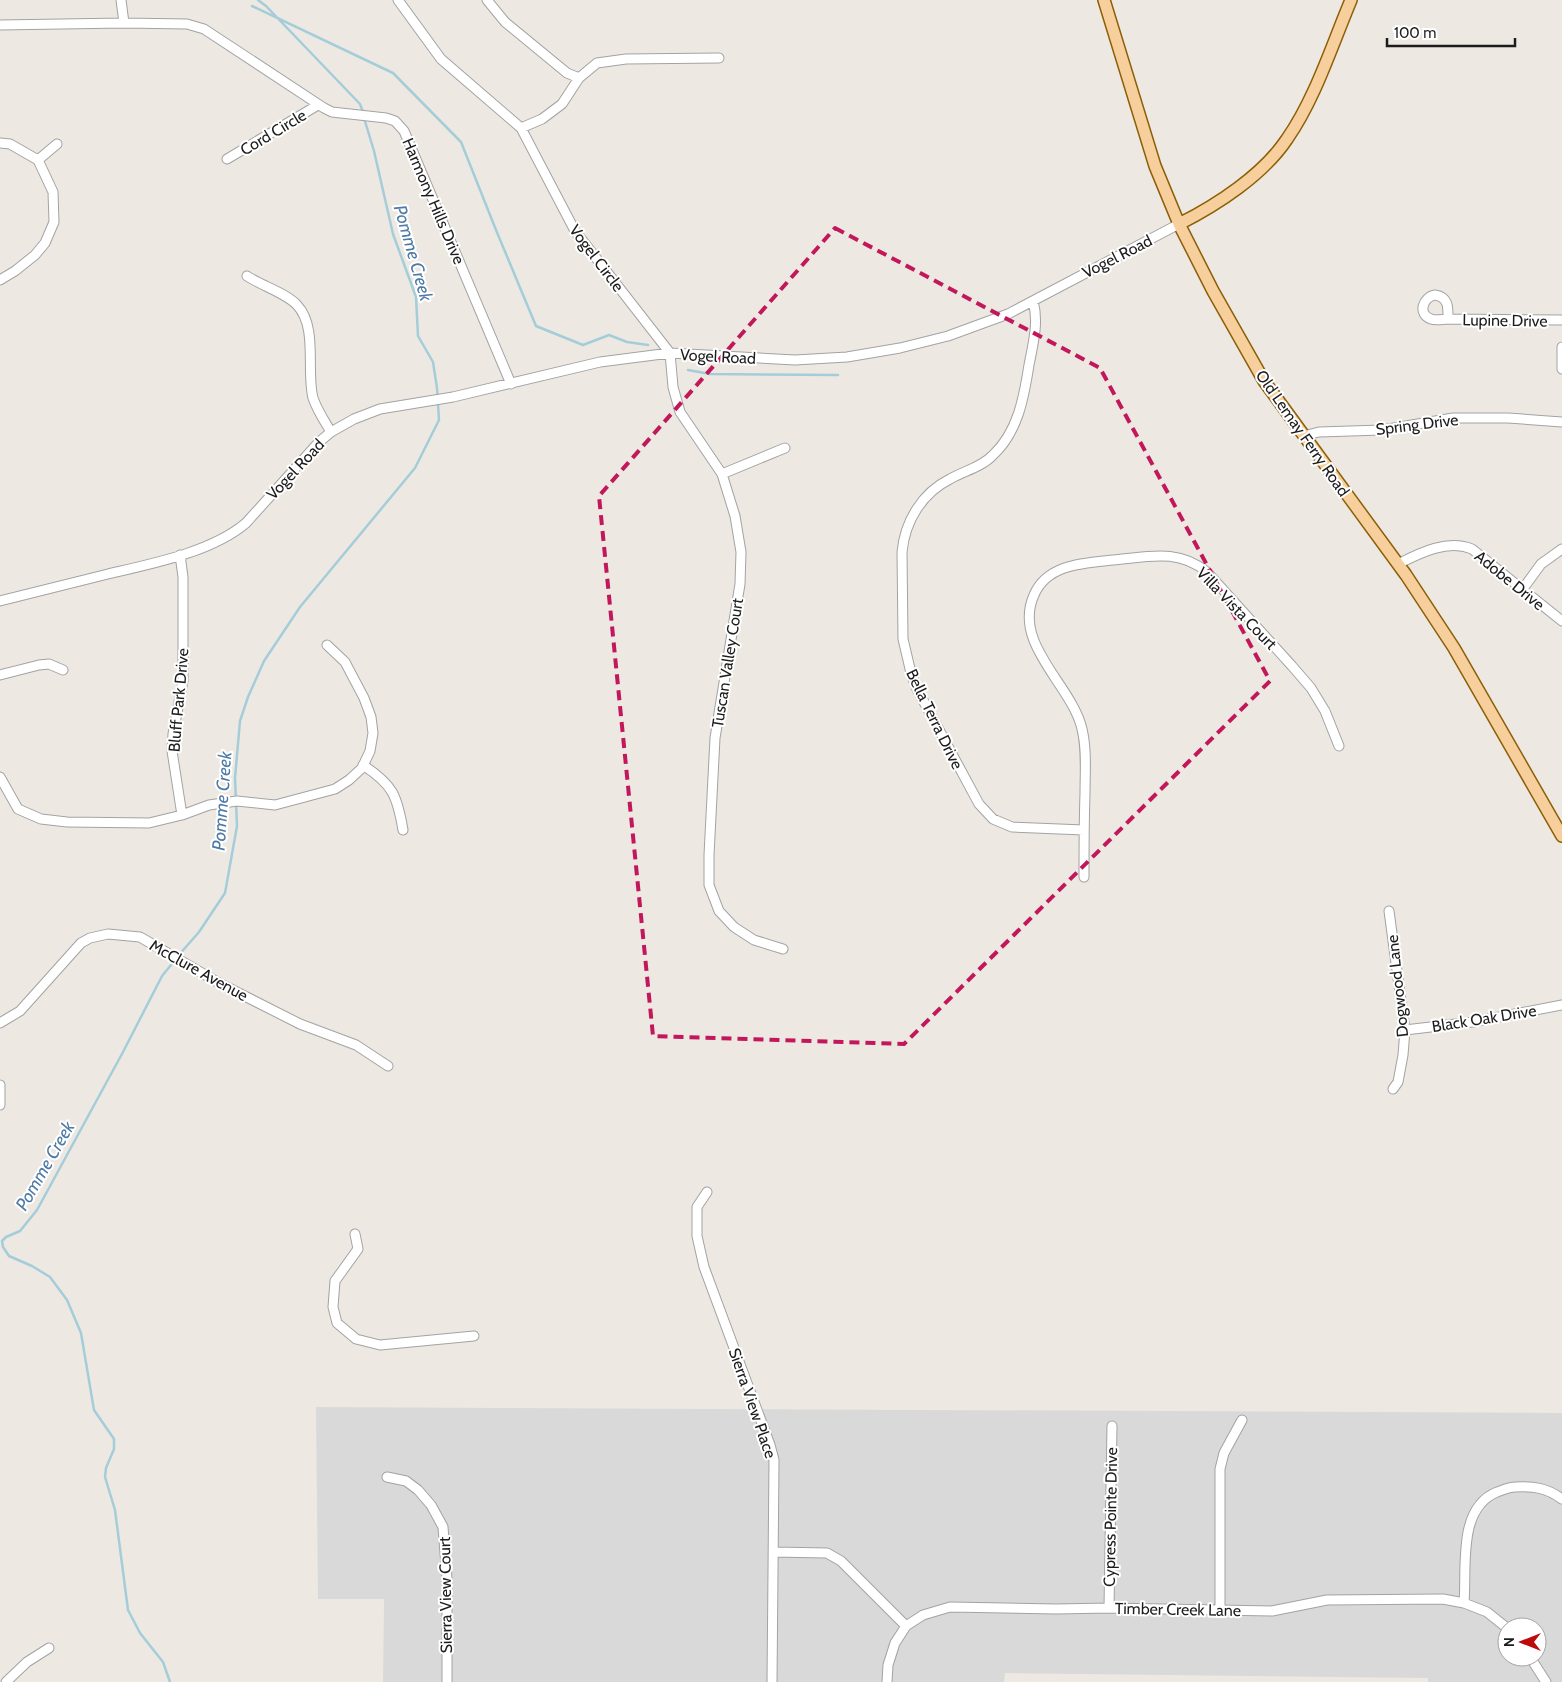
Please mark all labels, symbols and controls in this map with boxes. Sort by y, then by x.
scale bar [1387,15,1514,47]
text: 100 m [1394,24,1436,42]
street label: Cord Circle [237,105,310,160]
street label: Harmony Hills Drive [398,135,469,267]
water label: Pomme Creek [389,202,438,305]
street label: Vogel Circle [565,221,628,296]
street label: Vogel Road [1079,231,1155,282]
street label: Lupine Drive [1462,310,1548,331]
street label: Vogel Road [680,345,756,368]
street label: Old Lemay Ferry Road [1252,366,1353,500]
street label: Spring Drive [1375,410,1459,439]
street label: Vogel Road [263,435,328,504]
street label: Adobe Drive [1471,547,1548,614]
street label: Villa Vista Court [1193,563,1281,654]
street label: Tuscan Valley Court [708,596,747,729]
street label: Bluff Park Drive [164,647,193,753]
street label: Bella Terra Drive [902,666,967,772]
water label: Pomme Creek [208,749,237,851]
street label: Dogwood Lane [1383,934,1412,1038]
street label: McClure Avenue [146,936,251,1005]
street label: Black Oak Drive [1431,1001,1538,1036]
water label: Pomme Creek [11,1116,80,1214]
street label: Sierra View Place [725,1346,780,1461]
street label: Cypress Pointe Drive [1100,1447,1121,1587]
street label: Sierra View Court [435,1536,456,1653]
street label: Timber Creek Lane [1115,1599,1241,1620]
north arrow [1497,1617,1547,1667]
text: N [1500,1637,1518,1647]

